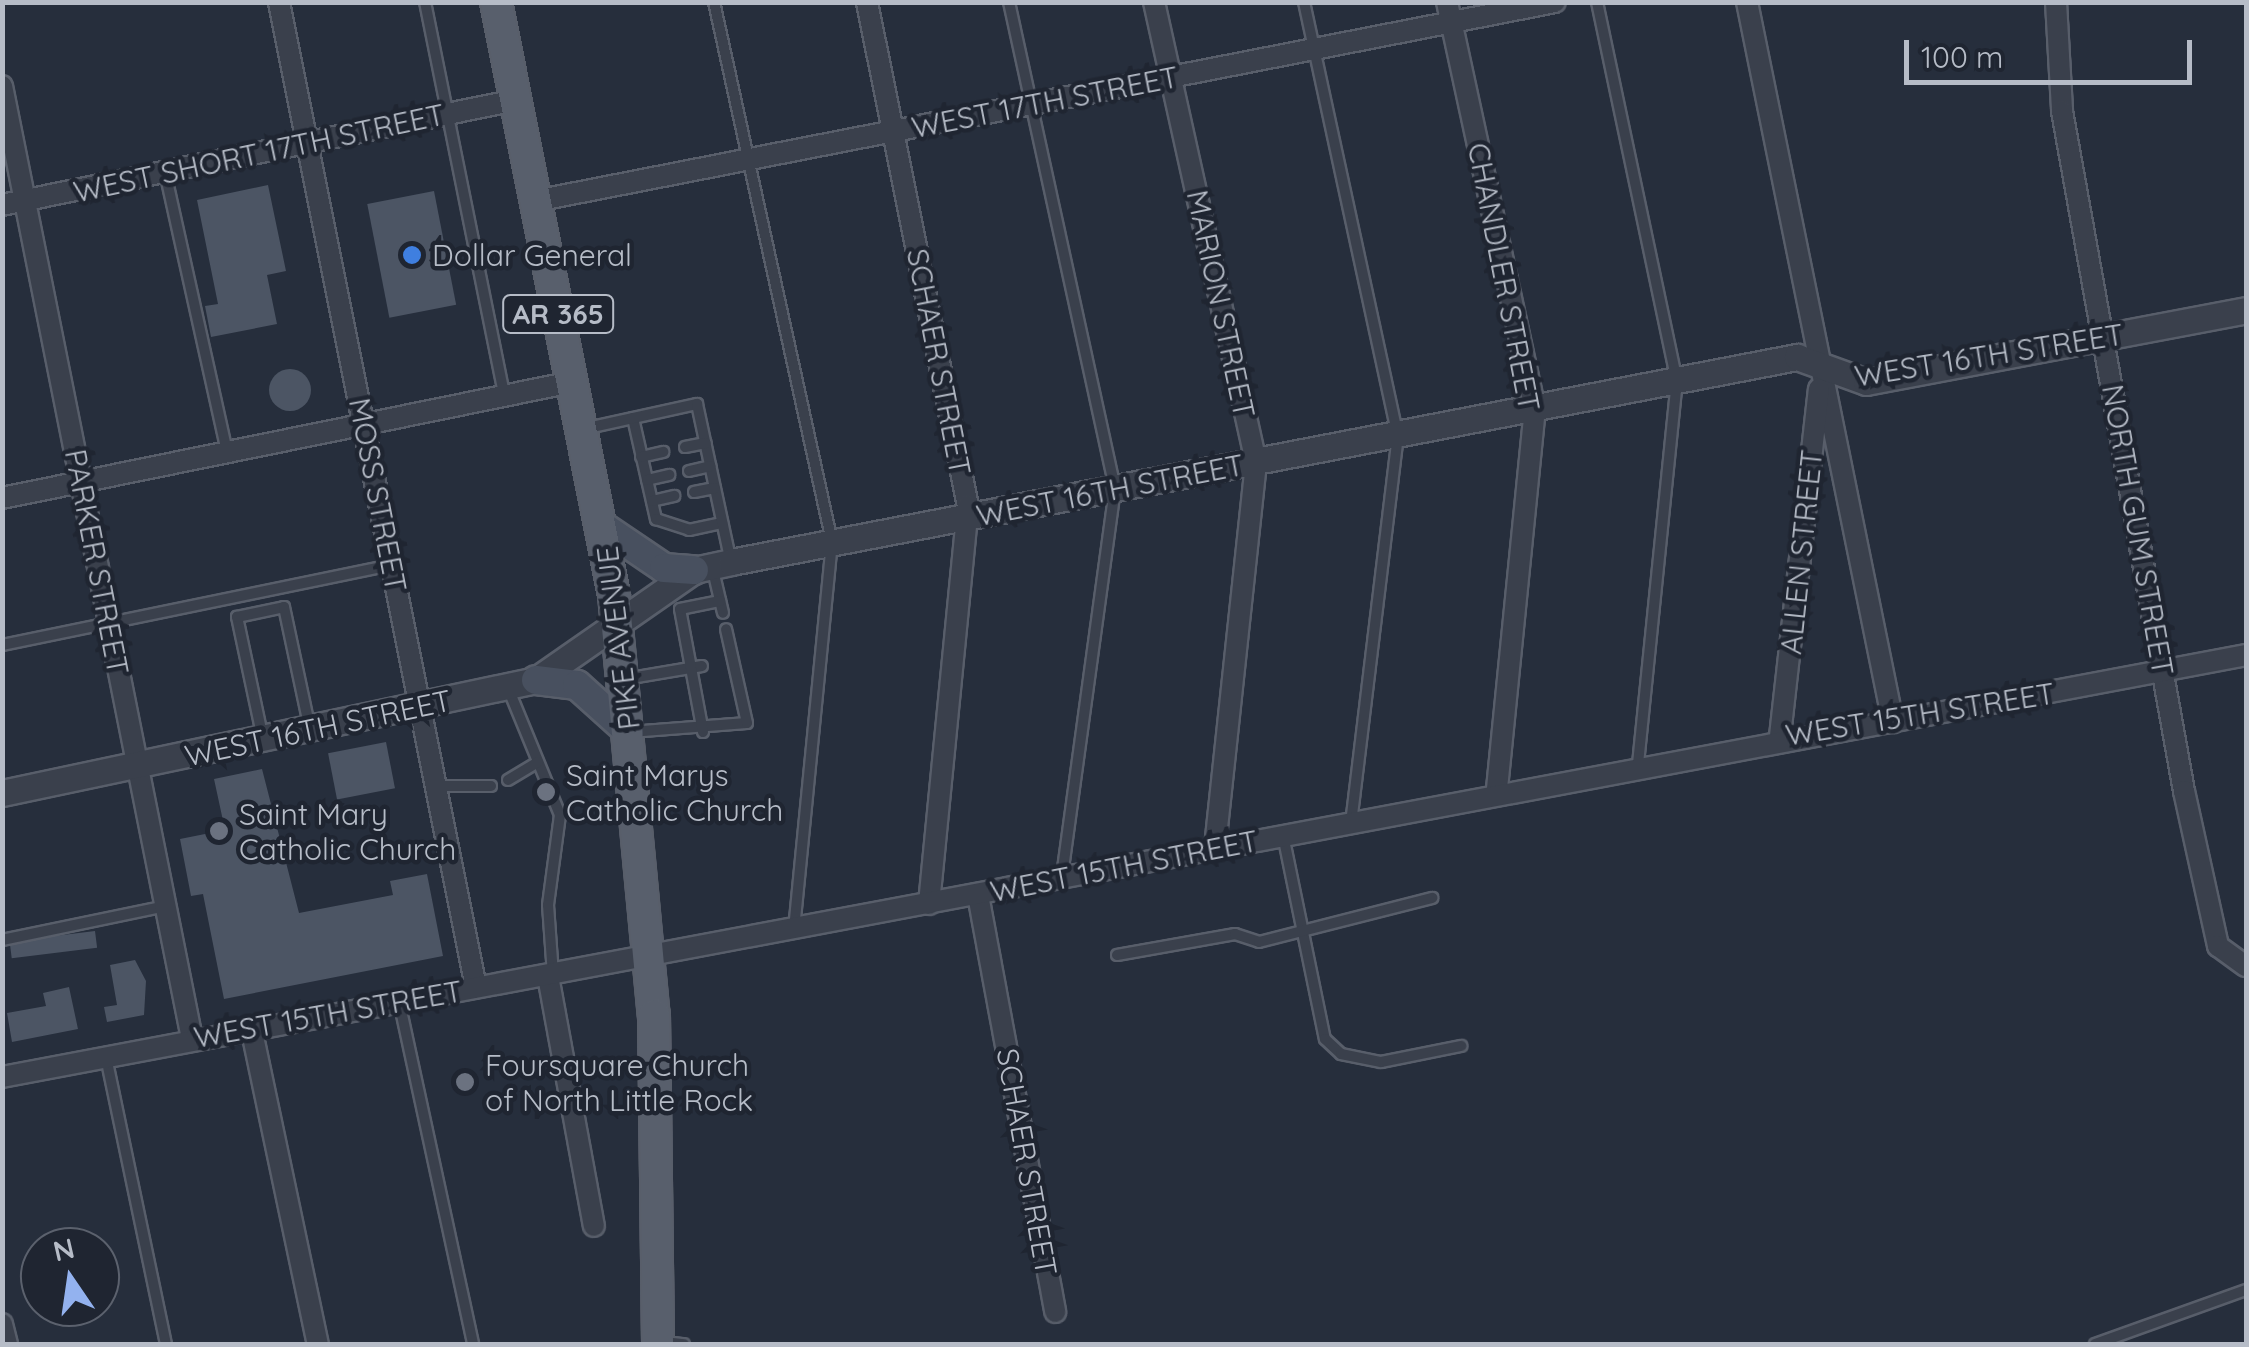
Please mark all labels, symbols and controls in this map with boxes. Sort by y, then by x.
scale bar [1909,20,2196,82]
text: 100 m [1921,38,2003,76]
street label: WEST 17TH STREET [909,58,1181,146]
street label: WEST SHORT 17TH STREET [70,96,448,210]
street label: CHANDLER STREET [1460,140,1548,414]
street label: MARION STREET [1179,187,1263,421]
place label: Dollar General [432,237,632,273]
marker: Dollar General [401,244,423,266]
street label: SCHAER STREET [899,246,979,478]
road number: AR 365 [500,291,616,337]
street label: WEST 16TH STREET [1852,316,2126,394]
street label: NORTH GUM STREET [2095,382,2181,678]
street label: MOSS STREET [342,395,414,595]
street label: PARKER STREET [57,446,137,678]
street label: WEST 16TH STREET [973,446,1247,534]
street label: ALLEN STREET [1772,448,1830,656]
street label: PIKE AVENUE [589,544,647,732]
street label: WEST 15TH STREET [1783,675,2057,753]
street label: WEST 16TH STREET [181,682,455,774]
place label: Saint Marys Catholic Church [566,757,783,828]
marker: Saint Marys Catholic Church [535,781,557,803]
place label: Saint Mary Catholic Church [239,796,456,866]
marker: Saint Mary Catholic Church [208,820,230,842]
street label: WEST 15TH STREET [987,822,1261,910]
street label: WEST 15TH STREET [191,973,465,1055]
street label: SCHAER STREET [989,1046,1065,1278]
place label: Foursquare Church of North Little Rock [485,1047,753,1118]
marker: Foursquare Church of North Little Rock [454,1071,476,1093]
north arrow [20,1227,120,1327]
text: N [50,1230,78,1269]

